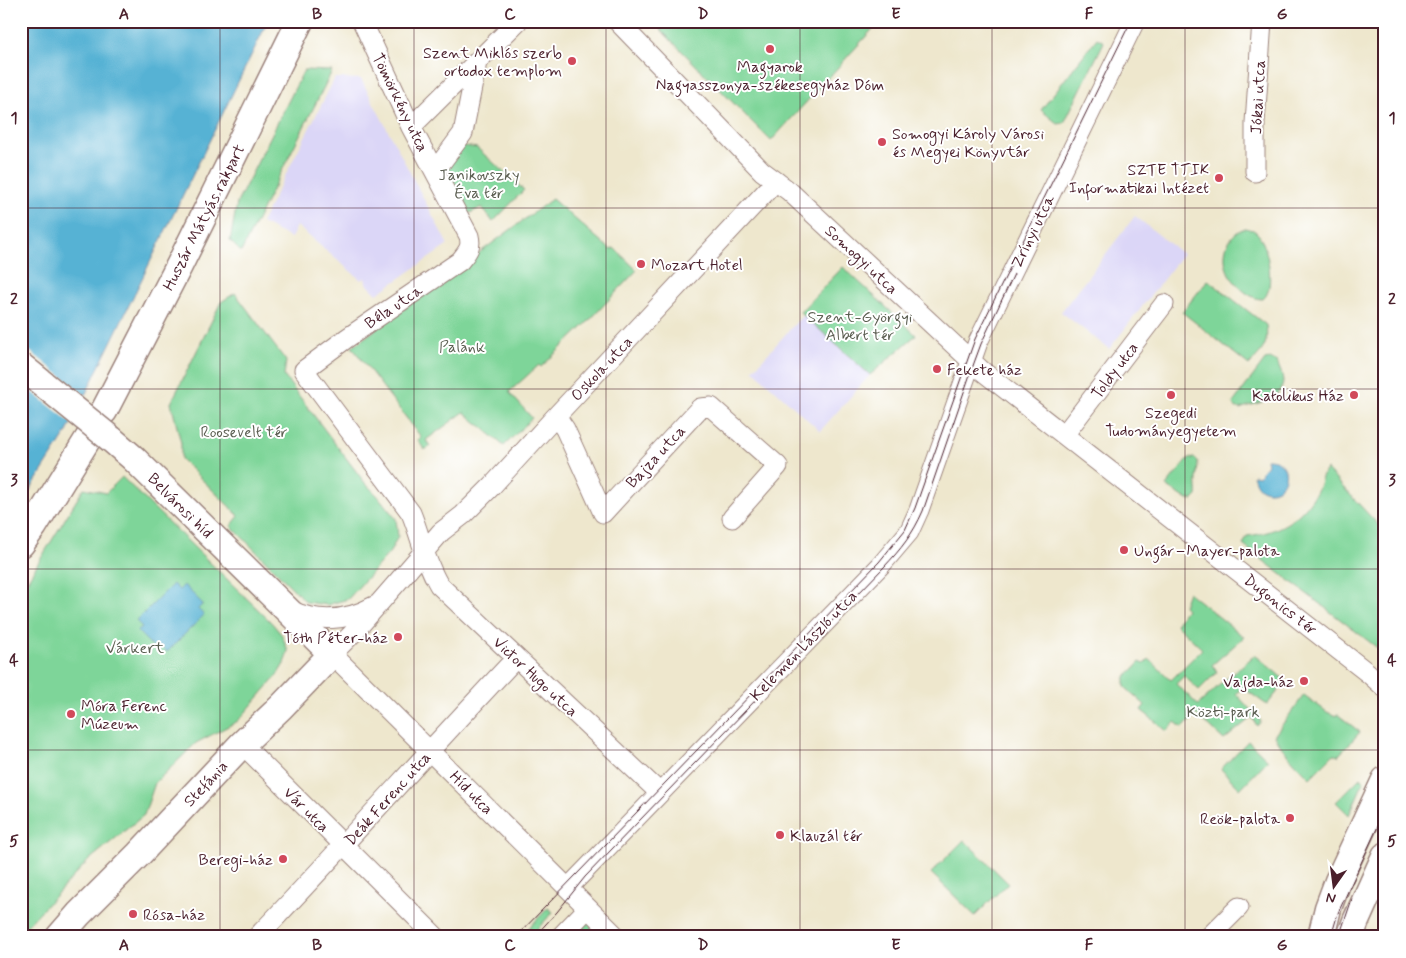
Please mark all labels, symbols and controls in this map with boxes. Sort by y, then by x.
text: A [119,4,129,25]
text: B [312,4,322,25]
text: C [504,4,516,25]
text: D [697,4,709,25]
text: E [891,4,901,25]
text: F [1085,4,1094,25]
text: G [1277,4,1288,25]
place label: Szent Miklós szerb ortodox templom [423,43,562,82]
marker: Magyarok Nagyasszonya-székesegyház Dóm [764,43,776,55]
street label: Tömörkény utca [367,50,433,156]
marker: Szent Miklós szerb ortodox templom [566,55,578,67]
place label: Magyarok Nagyasszonya-székesegyház Dóm [656,57,884,97]
street label: Jókai utca [1246,59,1271,135]
text: 1 [10,108,18,129]
text: 1 [1388,108,1396,129]
place label: Somogyi Károly Városi és Megyei Könyvtár [892,124,1045,164]
marker: Somogyi Károly Városi és Megyei Könyvtár [876,136,888,148]
street label: Huszár Mátyás rakpart [158,141,251,294]
place label: SZTE TTIK Informatikai Intézet [1069,160,1209,201]
park label: Janikovszky Éva tér [438,165,520,204]
marker: SZTE TTIK Informatikai Intézet [1213,172,1225,184]
street label: Zrínyi utca [1007,191,1060,272]
street label: Somogyi utca [819,221,902,300]
place label: Mozart Hotel [651,255,743,276]
marker: Mozart Hotel [635,258,647,270]
street label: Béla utca [361,280,427,334]
text: 2 [10,289,18,310]
text: 2 [1388,289,1396,310]
park label: Szent-Györgyi Albert tér [808,307,913,346]
street label: Oskola utca [567,332,638,406]
park label: Palánk [439,337,485,358]
street label: Toldy utca [1087,338,1144,404]
place label: Fekete ház [947,360,1022,381]
marker: Fekete ház [931,363,943,375]
place label: Katolikus Ház [1252,386,1344,407]
marker: Szegedi Tudományegyetem [1165,389,1177,401]
marker: Katolikus Ház [1348,389,1360,401]
place label: Szegedi Tudományegyetem [1105,403,1237,443]
street label: Bajza utca [622,421,691,493]
park label: Roosevelt tér [200,422,288,443]
street label: Belvárosi híd [143,469,217,543]
text: 3 [10,470,18,491]
text: 3 [1388,470,1396,491]
place label: Ungár–Mayer-palota [1134,541,1280,563]
marker: Ungár–Mayer-palota [1118,544,1130,556]
street label: Dugonics tér [1238,570,1321,641]
street label: Kelemen László utca [746,586,862,706]
place label: Tóth Péter-ház [283,628,388,649]
marker: Tóth Péter-ház [392,631,404,643]
street label: Victor Hugo utca [487,632,582,723]
park label: Várkert [106,638,165,659]
text: 4 [9,650,19,671]
text: 4 [1387,650,1397,671]
place label: Vajda-ház [1223,672,1294,693]
marker: Vajda-ház [1298,675,1310,687]
place label: Móra Ferenc Múzeum [81,696,167,735]
park label: Közti-park [1187,702,1259,723]
marker: Móra Ferenc Múzeum [65,708,77,720]
street label: Deák Ferenc utca [340,748,436,850]
street label: Stefánia [179,756,233,812]
street label: Híd utca [445,767,497,820]
street label: Vár utca [279,783,333,838]
place label: Reök-palota [1200,809,1280,830]
marker: Reök-palota [1284,812,1296,824]
place label: Klauzál tér [790,826,863,847]
marker: Klauzál tér [774,829,786,841]
text: 5 [9,831,19,852]
text: 5 [1387,831,1397,852]
place label: Beregi-ház [199,850,273,872]
marker: Beregi-ház [277,853,289,865]
north arrow [1308,860,1358,910]
text: N [1324,888,1338,908]
place label: Rósa-ház [143,905,205,926]
marker: Rósa-ház [127,908,139,920]
text: A [119,935,129,956]
text: B [312,935,322,956]
text: C [504,935,516,956]
text: D [697,935,709,956]
text: E [891,935,901,956]
text: F [1085,935,1094,956]
text: G [1277,935,1288,956]

